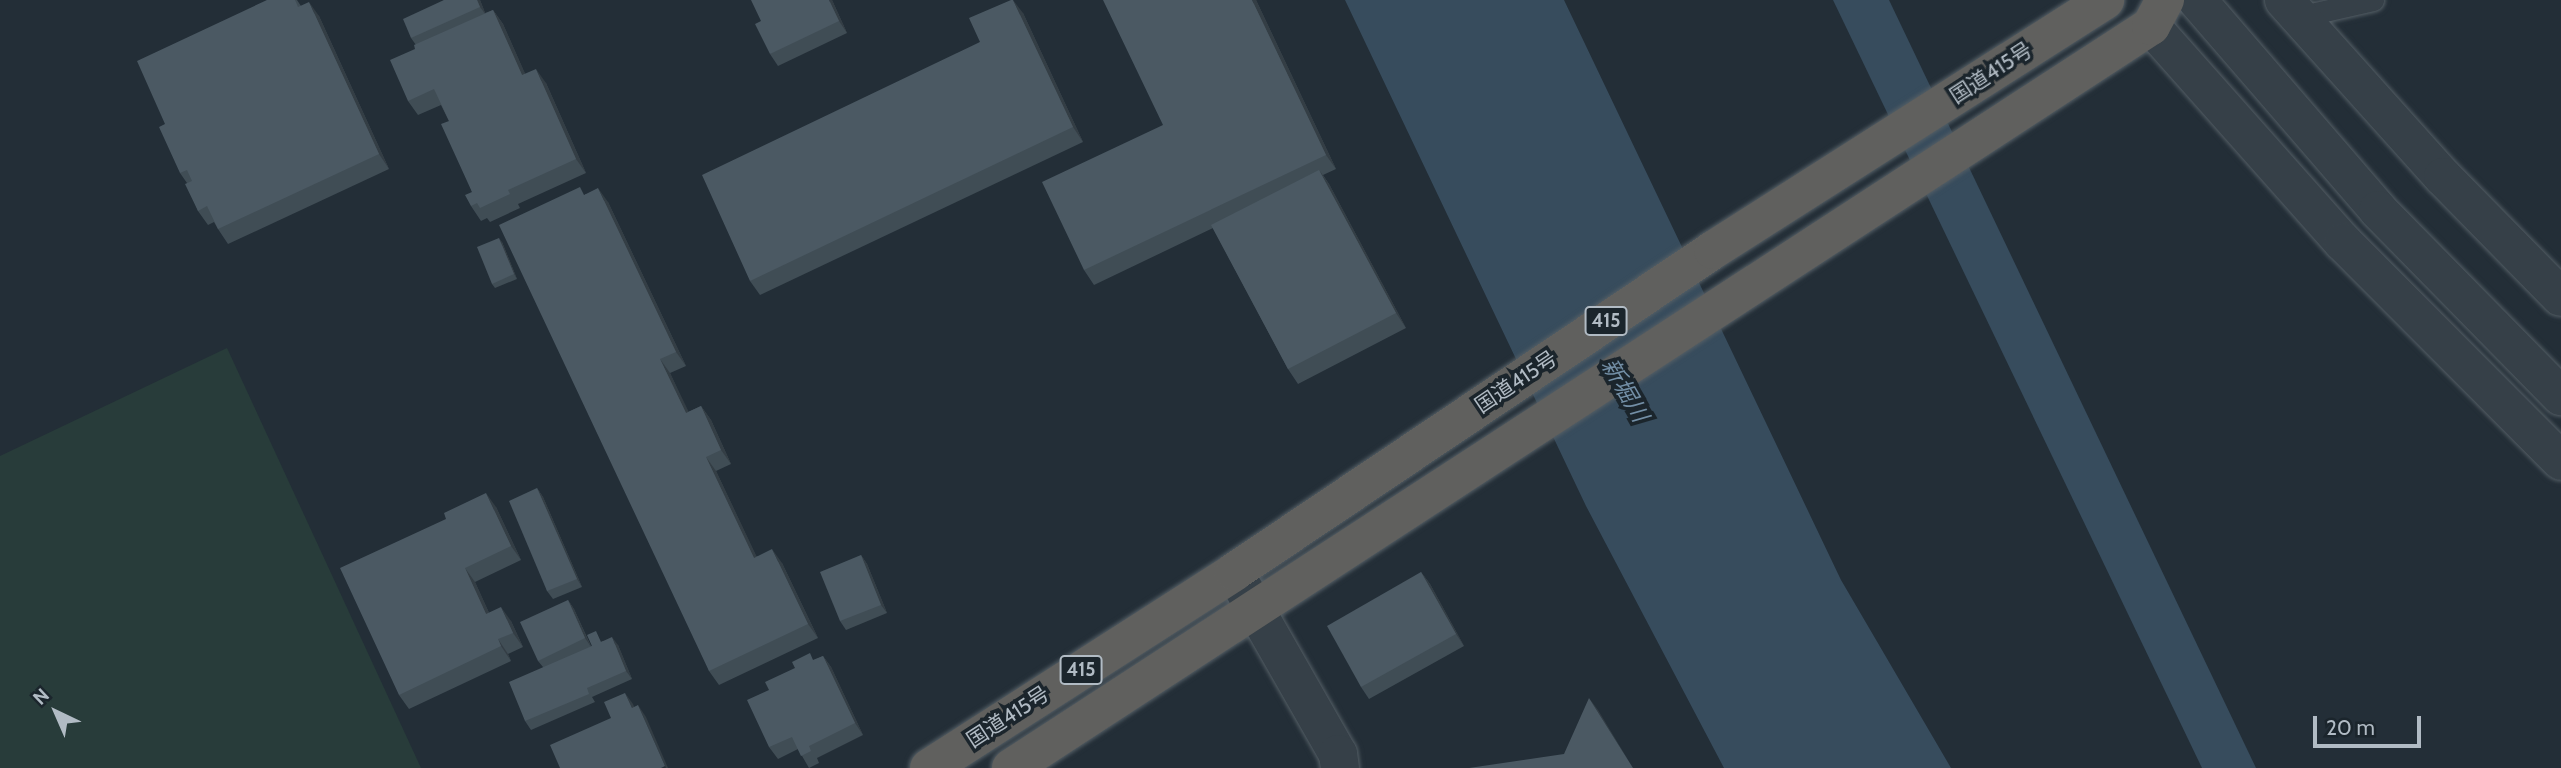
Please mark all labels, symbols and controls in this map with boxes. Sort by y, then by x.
street label: 国道415号 [1945,37,2037,109]
road number: 415 [1583,306,1629,336]
street label: 国道415号 [1470,345,1562,419]
water label: 新堀川 [1596,353,1654,427]
road number: 415 [1058,654,1104,685]
north arrow [21,677,91,747]
street label: 国道415号 [962,681,1054,753]
text: N [28,684,54,709]
scale bar [2316,702,2424,746]
text: 20 m [2326,715,2375,740]

